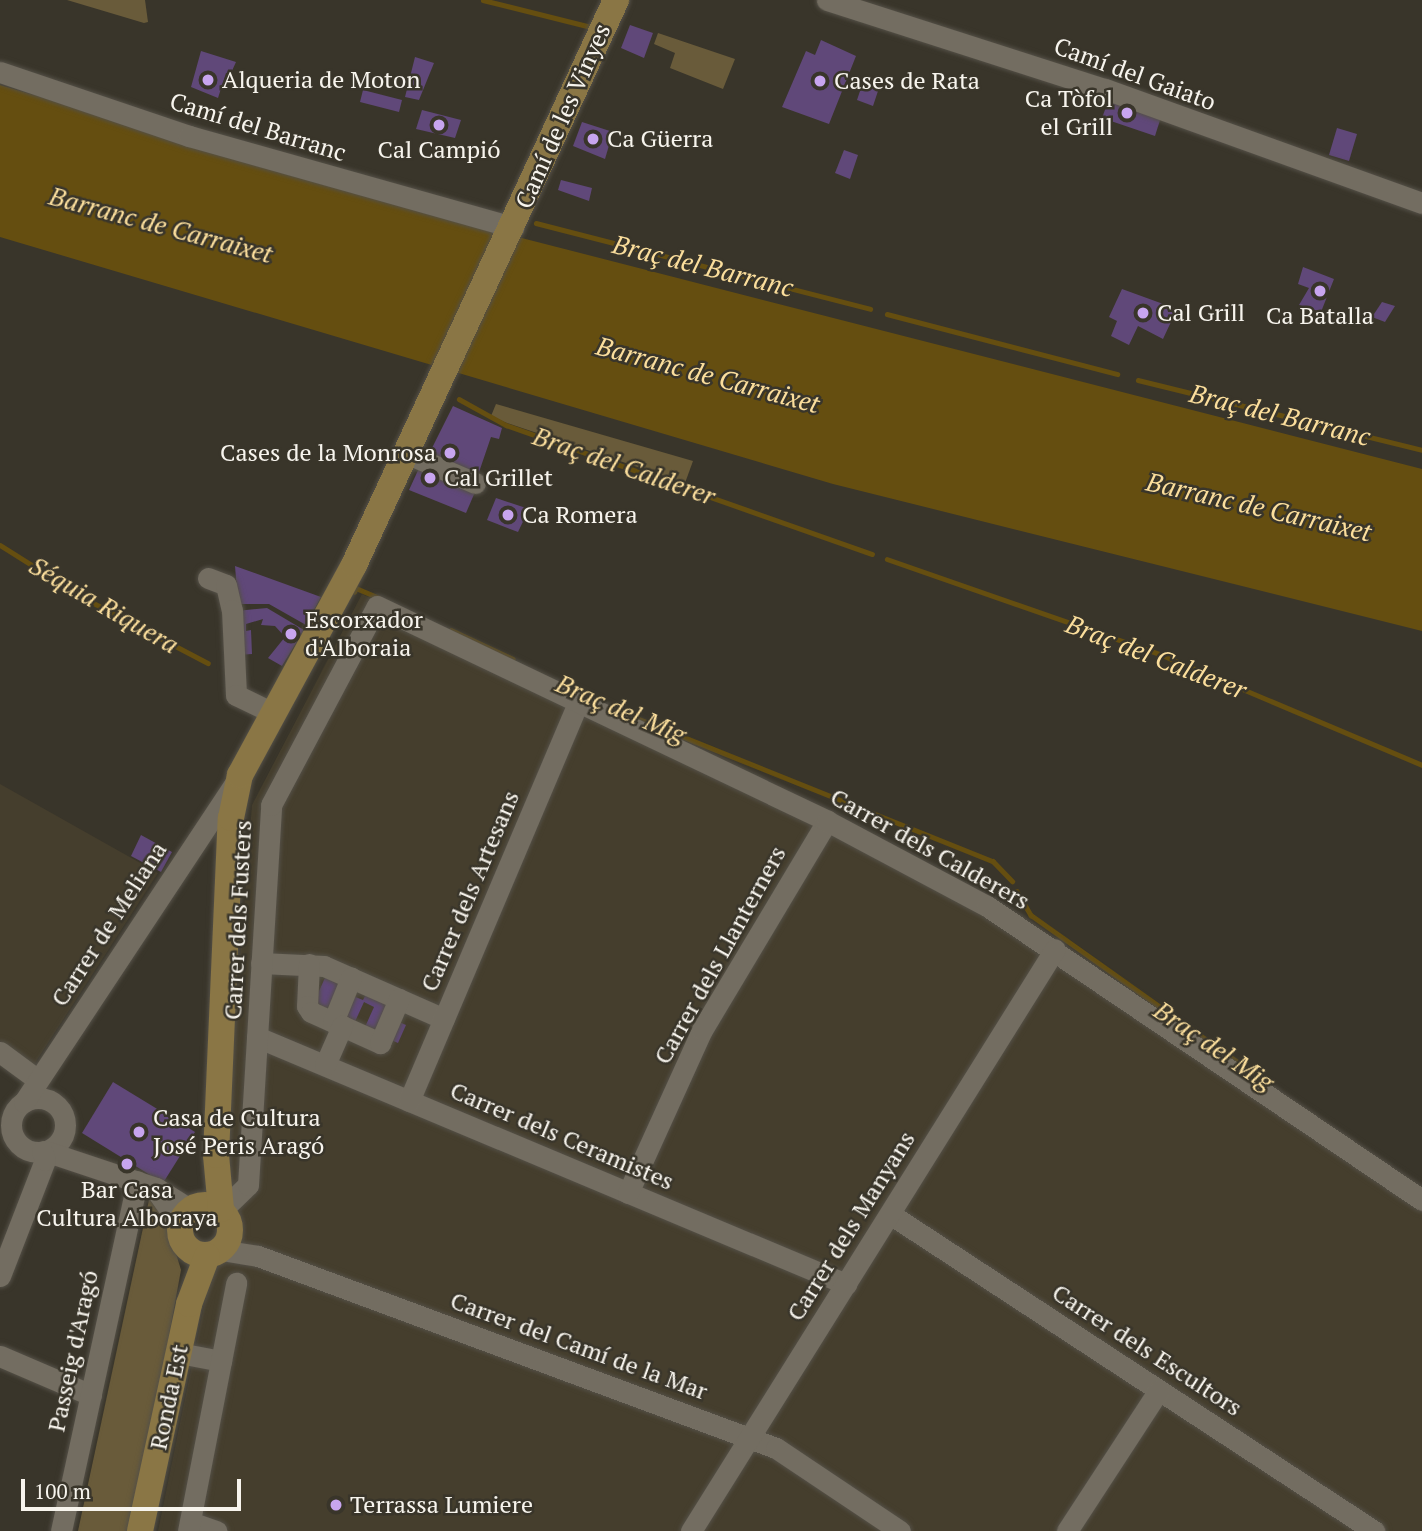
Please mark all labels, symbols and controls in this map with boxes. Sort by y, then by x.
street label: Camí de les Vinyes [509,19,617,213]
street label: Camí del Gaiato [1050,31,1220,117]
place label: Alqueria de Moton [222,66,420,94]
place label: Cases de Rata [834,67,980,95]
marker: Alqueria de Moton [200,72,216,88]
marker: Cases de Rata [812,73,828,89]
place label: Ca Tòfol el Grill [1025,85,1113,141]
street label: Camí del Barranc [166,87,350,167]
marker: Ca Tòfol el Grill [1119,105,1135,121]
marker: Cal Campió [431,117,447,133]
place label: Ca Güerra [607,125,713,153]
marker: Ca Güerra [585,131,601,147]
place label: Cal Campió [378,136,500,164]
water label: Barranc de Carraixet [46,180,276,270]
water label: Braç del Barranc [609,228,797,304]
marker: Ca Batalla [1312,283,1328,299]
place label: Cal Grill [1157,299,1245,327]
place label: Ca Batalla [1266,302,1374,330]
marker: Cal Grill [1135,305,1151,321]
water label: Barranc de Carraixet [593,330,823,420]
water label: Braç del Barranc [1186,377,1374,453]
water label: Braç del Calderer [529,420,719,512]
place label: Cases de la Monrosa [220,439,436,467]
marker: Cases de la Monrosa [442,445,458,461]
place label: Cal Grillet [444,464,553,492]
water label: Barranc de Carraixet [1143,466,1375,548]
marker: Cal Grillet [422,470,438,486]
place label: Ca Romera [522,501,638,529]
marker: Ca Romera [500,507,516,523]
water label: Séquia Riquera [24,550,184,660]
place label: Escorxador d'Alboraia [305,606,423,662]
water label: Braç del Calderer [1061,608,1251,706]
marker: Escorxador d'Alboraia [283,626,299,642]
water label: Braç del Mig [551,668,691,750]
street label: Carrer dels Calderers [825,782,1035,916]
street label: Carrer dels Artesans [415,786,525,996]
street label: Carrer dels Fusters [218,819,258,1021]
street label: Carrer de Meliana [45,836,173,1012]
street label: Carrer dels Llanterners [648,841,792,1069]
water label: Braç del Mig [1148,994,1280,1098]
street label: Carrer dels Ceramistes [446,1076,678,1196]
place label: Casa de Cultura José Peris Aragó [153,1104,325,1160]
marker: Casa de Cultura José Peris Aragó [131,1124,147,1140]
street label: Carrer dels Manyans [781,1126,921,1326]
marker: Bar Casa Cultura Alboraya [119,1156,135,1172]
place label: Bar Casa Cultura Alboraya [36,1176,218,1232]
street label: Passeig d'Aragó [42,1268,104,1434]
street label: Carrer dels Escultors [1047,1278,1247,1422]
street label: Carrer del Camí de la Mar [447,1286,711,1406]
street label: Ronda Est [144,1342,194,1452]
scale bar [24,1464,245,1508]
text: 100 m [34,1477,91,1505]
place label: Terrassa Lumiere [350,1491,533,1519]
marker: Terrassa Lumiere [328,1497,344,1513]

